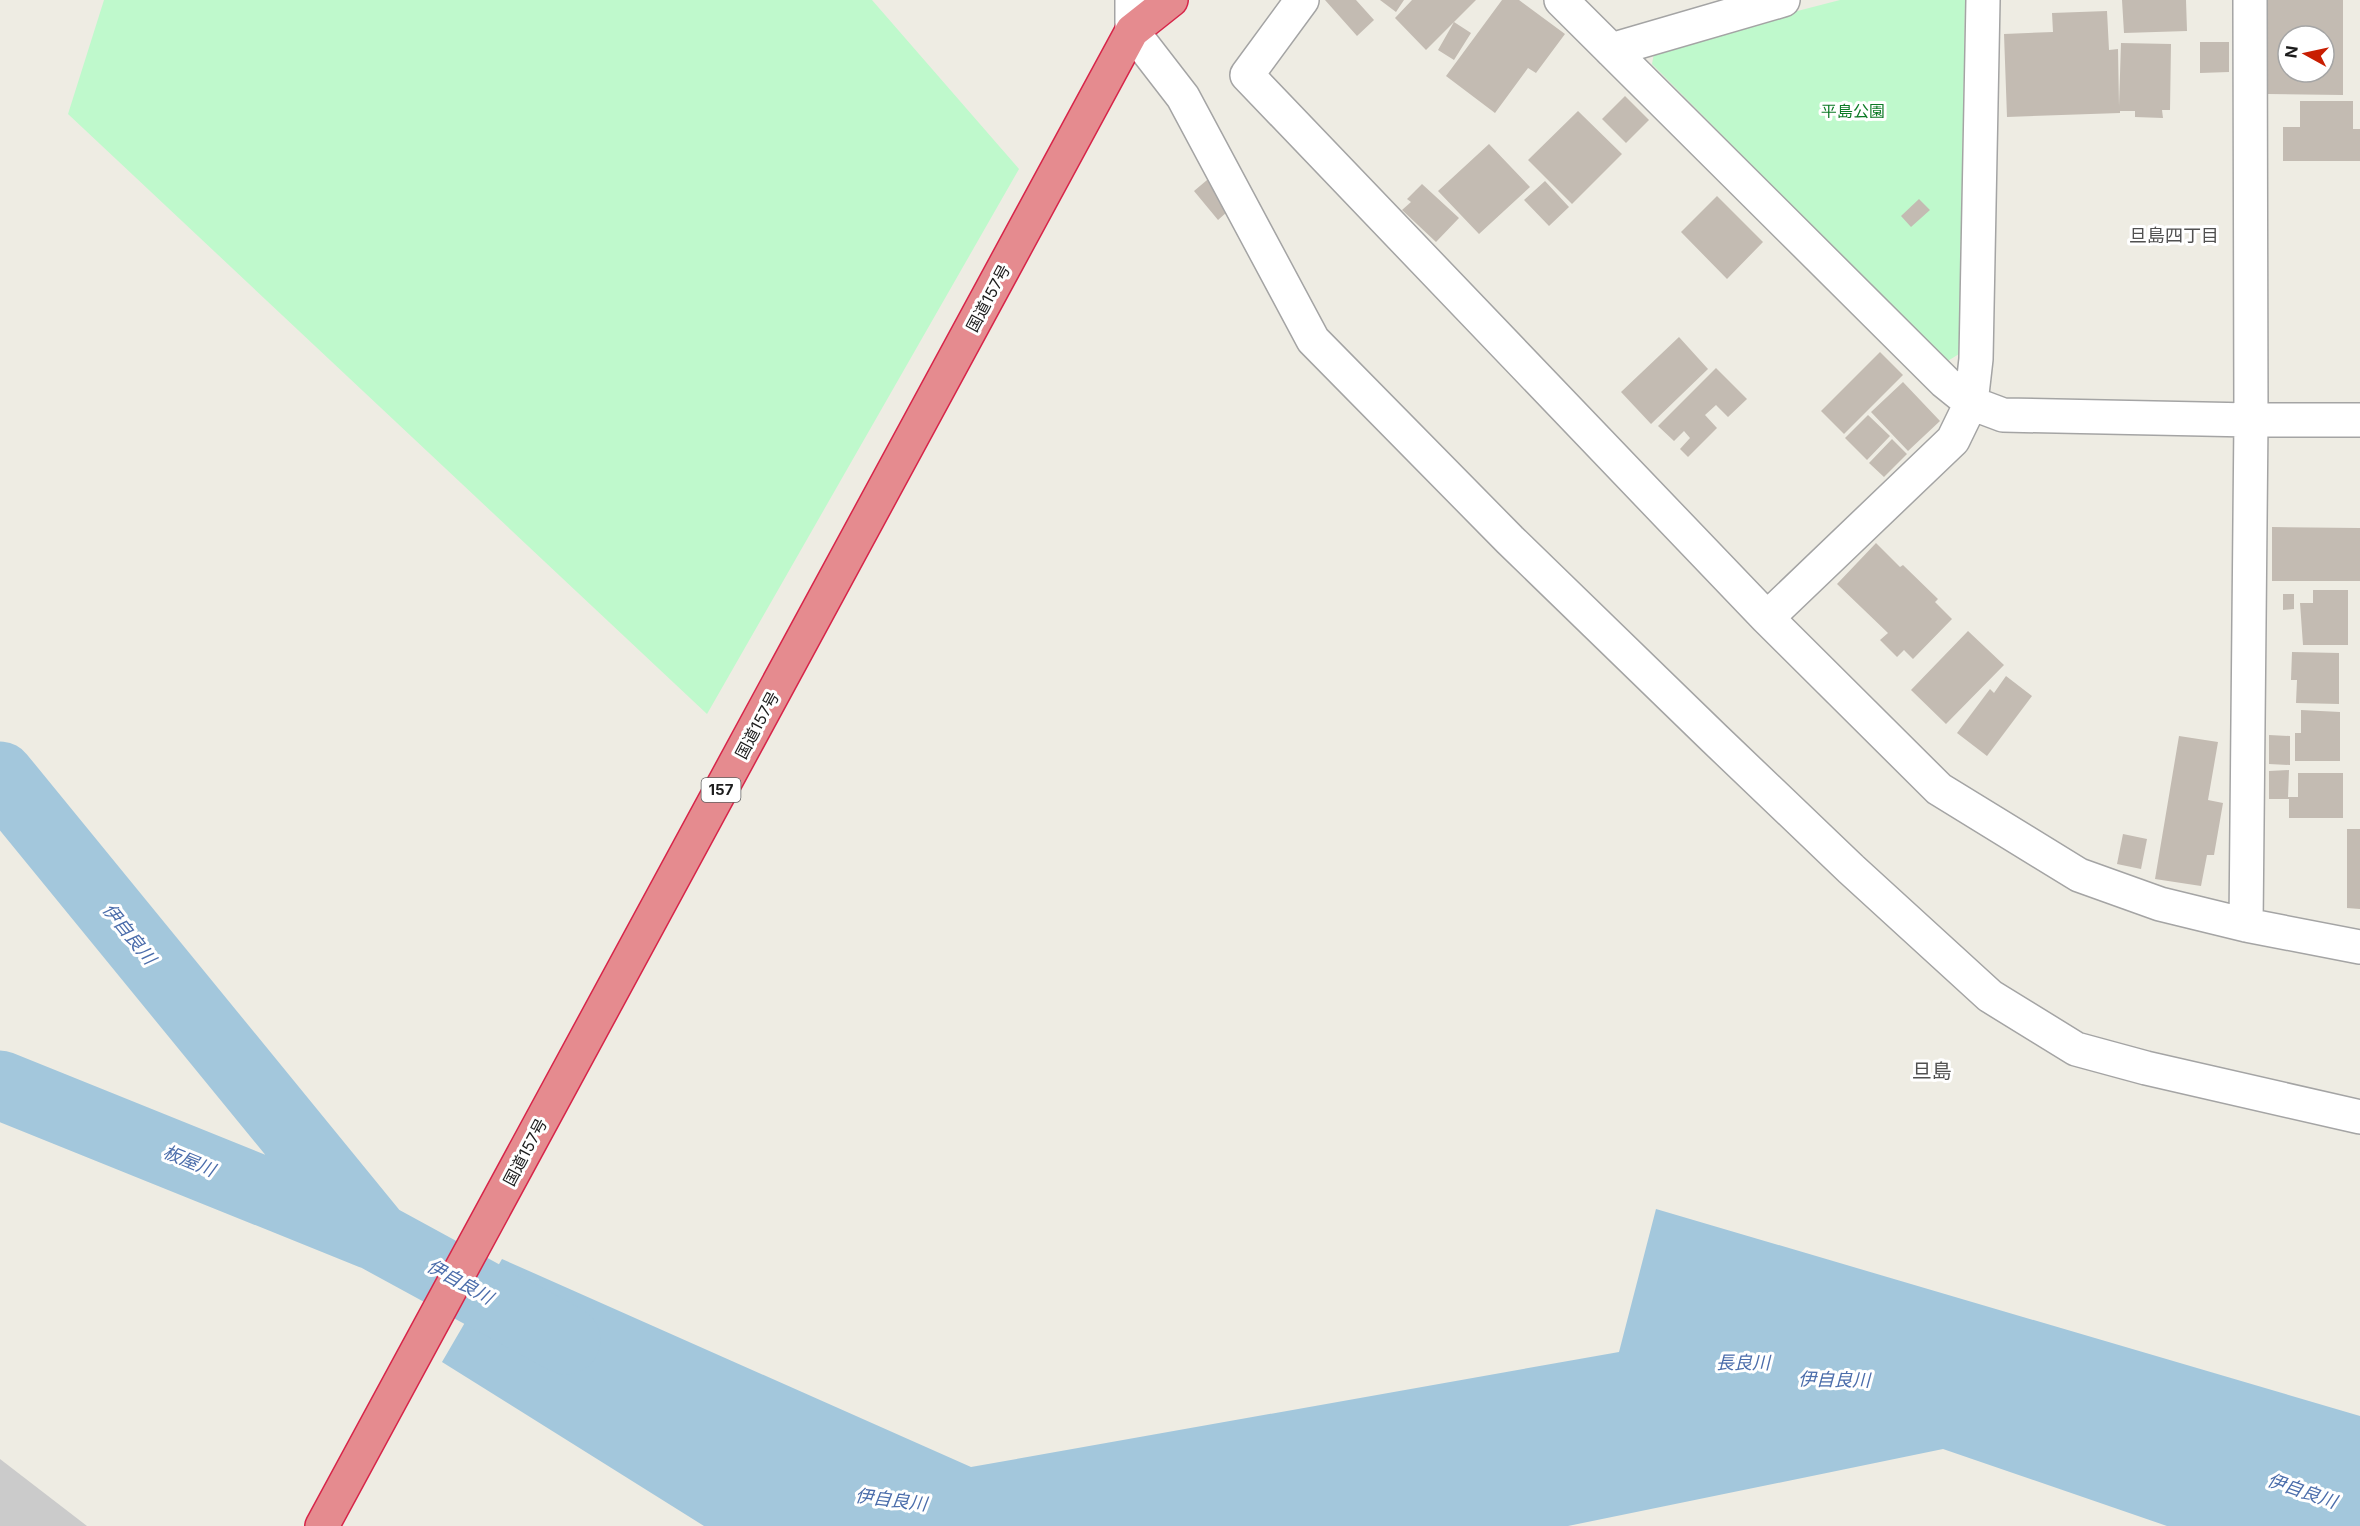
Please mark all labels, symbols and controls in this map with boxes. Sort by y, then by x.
north arrow [2276,24,2336,84]
text: N [2280,44,2302,59]
park label: 平島公園 [1821,101,1885,121]
district label: 旦島四丁目 [2129,225,2219,246]
street label: 国道157号 [962,261,1014,335]
street label: 国道157号 [731,688,783,762]
road number: 157 [702,778,740,802]
water label: 伊自良川 [99,899,161,970]
district label: 旦島 [1912,1059,1952,1083]
street label: 国道157号 [499,1115,551,1189]
water label: 板屋川 [160,1141,220,1181]
water label: 伊自良川 [424,1255,499,1309]
water label: 長良川 [1716,1352,1772,1373]
water label: 伊自良川 [1798,1368,1872,1391]
water label: 伊自良川 [2265,1469,2342,1513]
water label: 伊自良川 [854,1485,930,1515]

